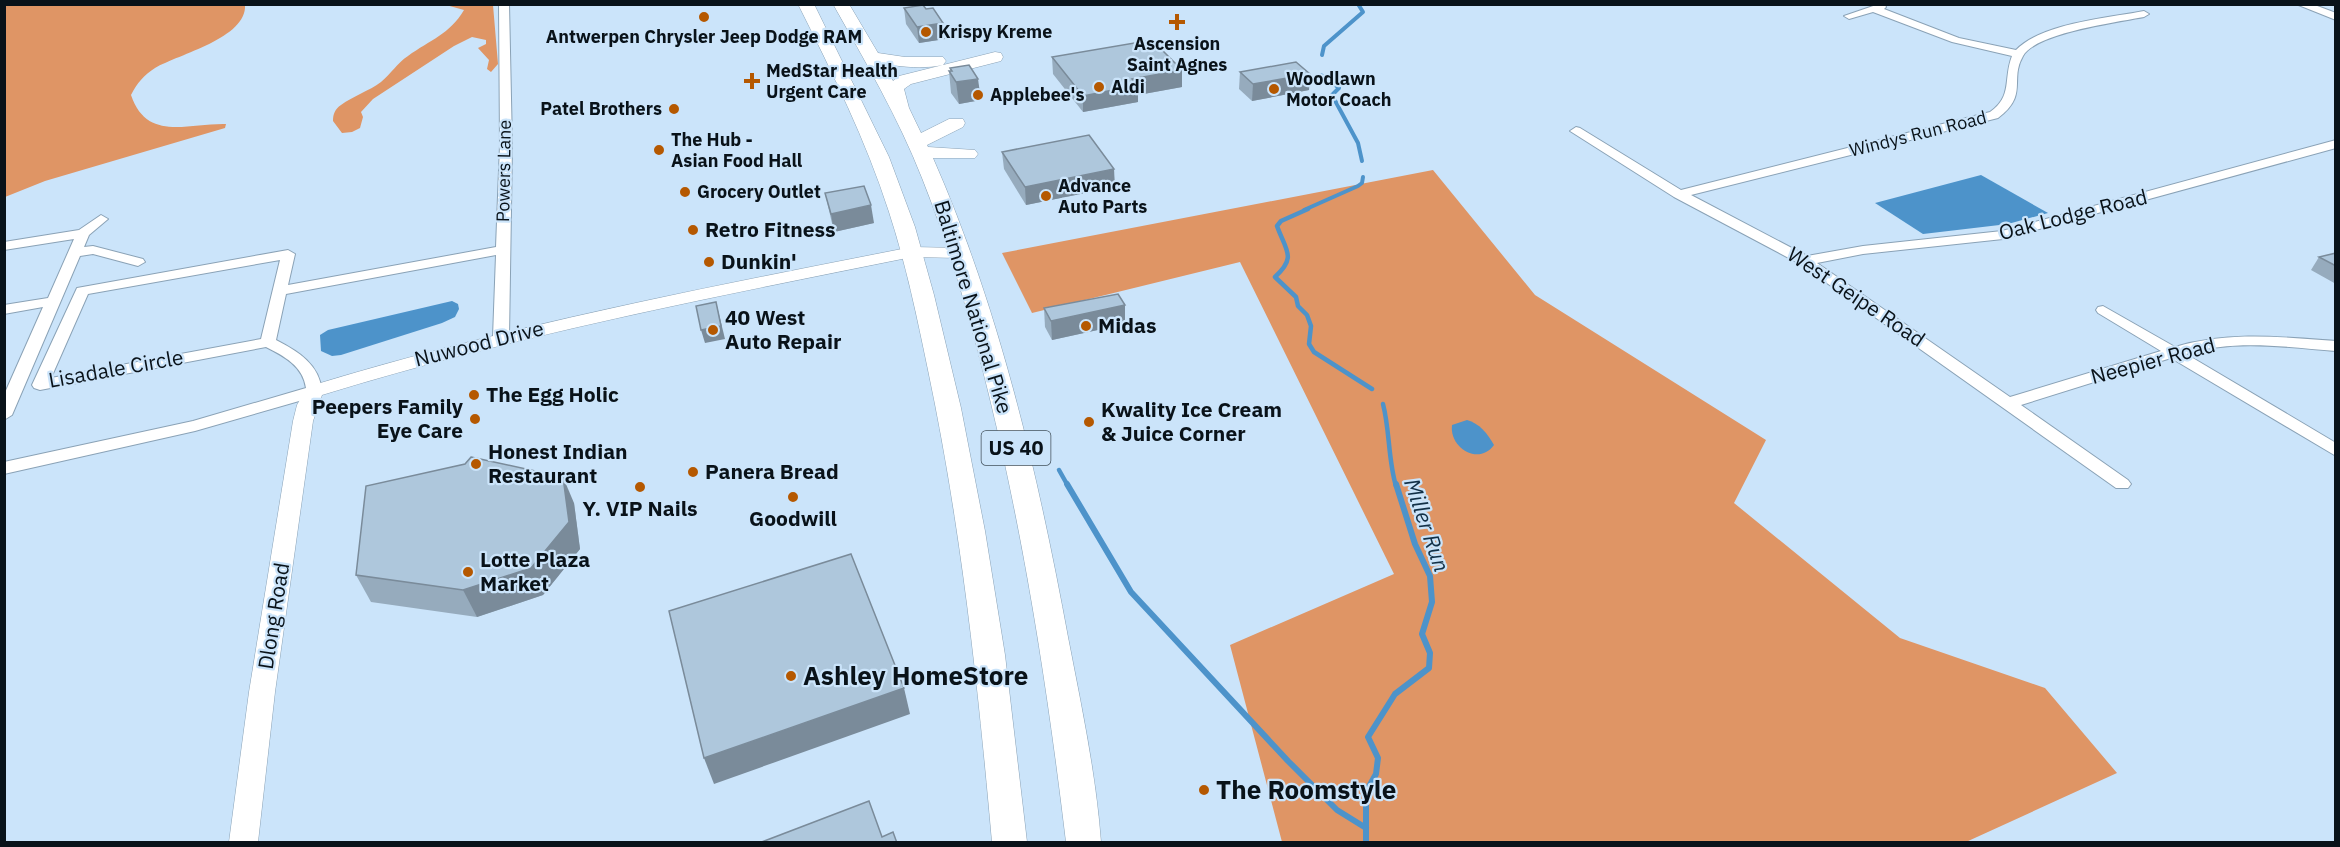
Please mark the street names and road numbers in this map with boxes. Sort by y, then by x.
street label: Windys Run Road [1847,105,1989,162]
street label: Powers Lane [491,119,516,222]
street label: Oak Lodge Road [1996,182,2150,246]
street label: Baltimore National Pike [928,197,1020,417]
street label: West Geipe Road [1782,240,1931,353]
street label: Nuwood Drive [411,313,546,373]
street label: Neepier Road [2087,330,2218,390]
street label: Lisadale Circle [46,342,185,394]
road number: US 40 [982,431,1050,465]
street label: Dlong Road [251,560,295,671]

